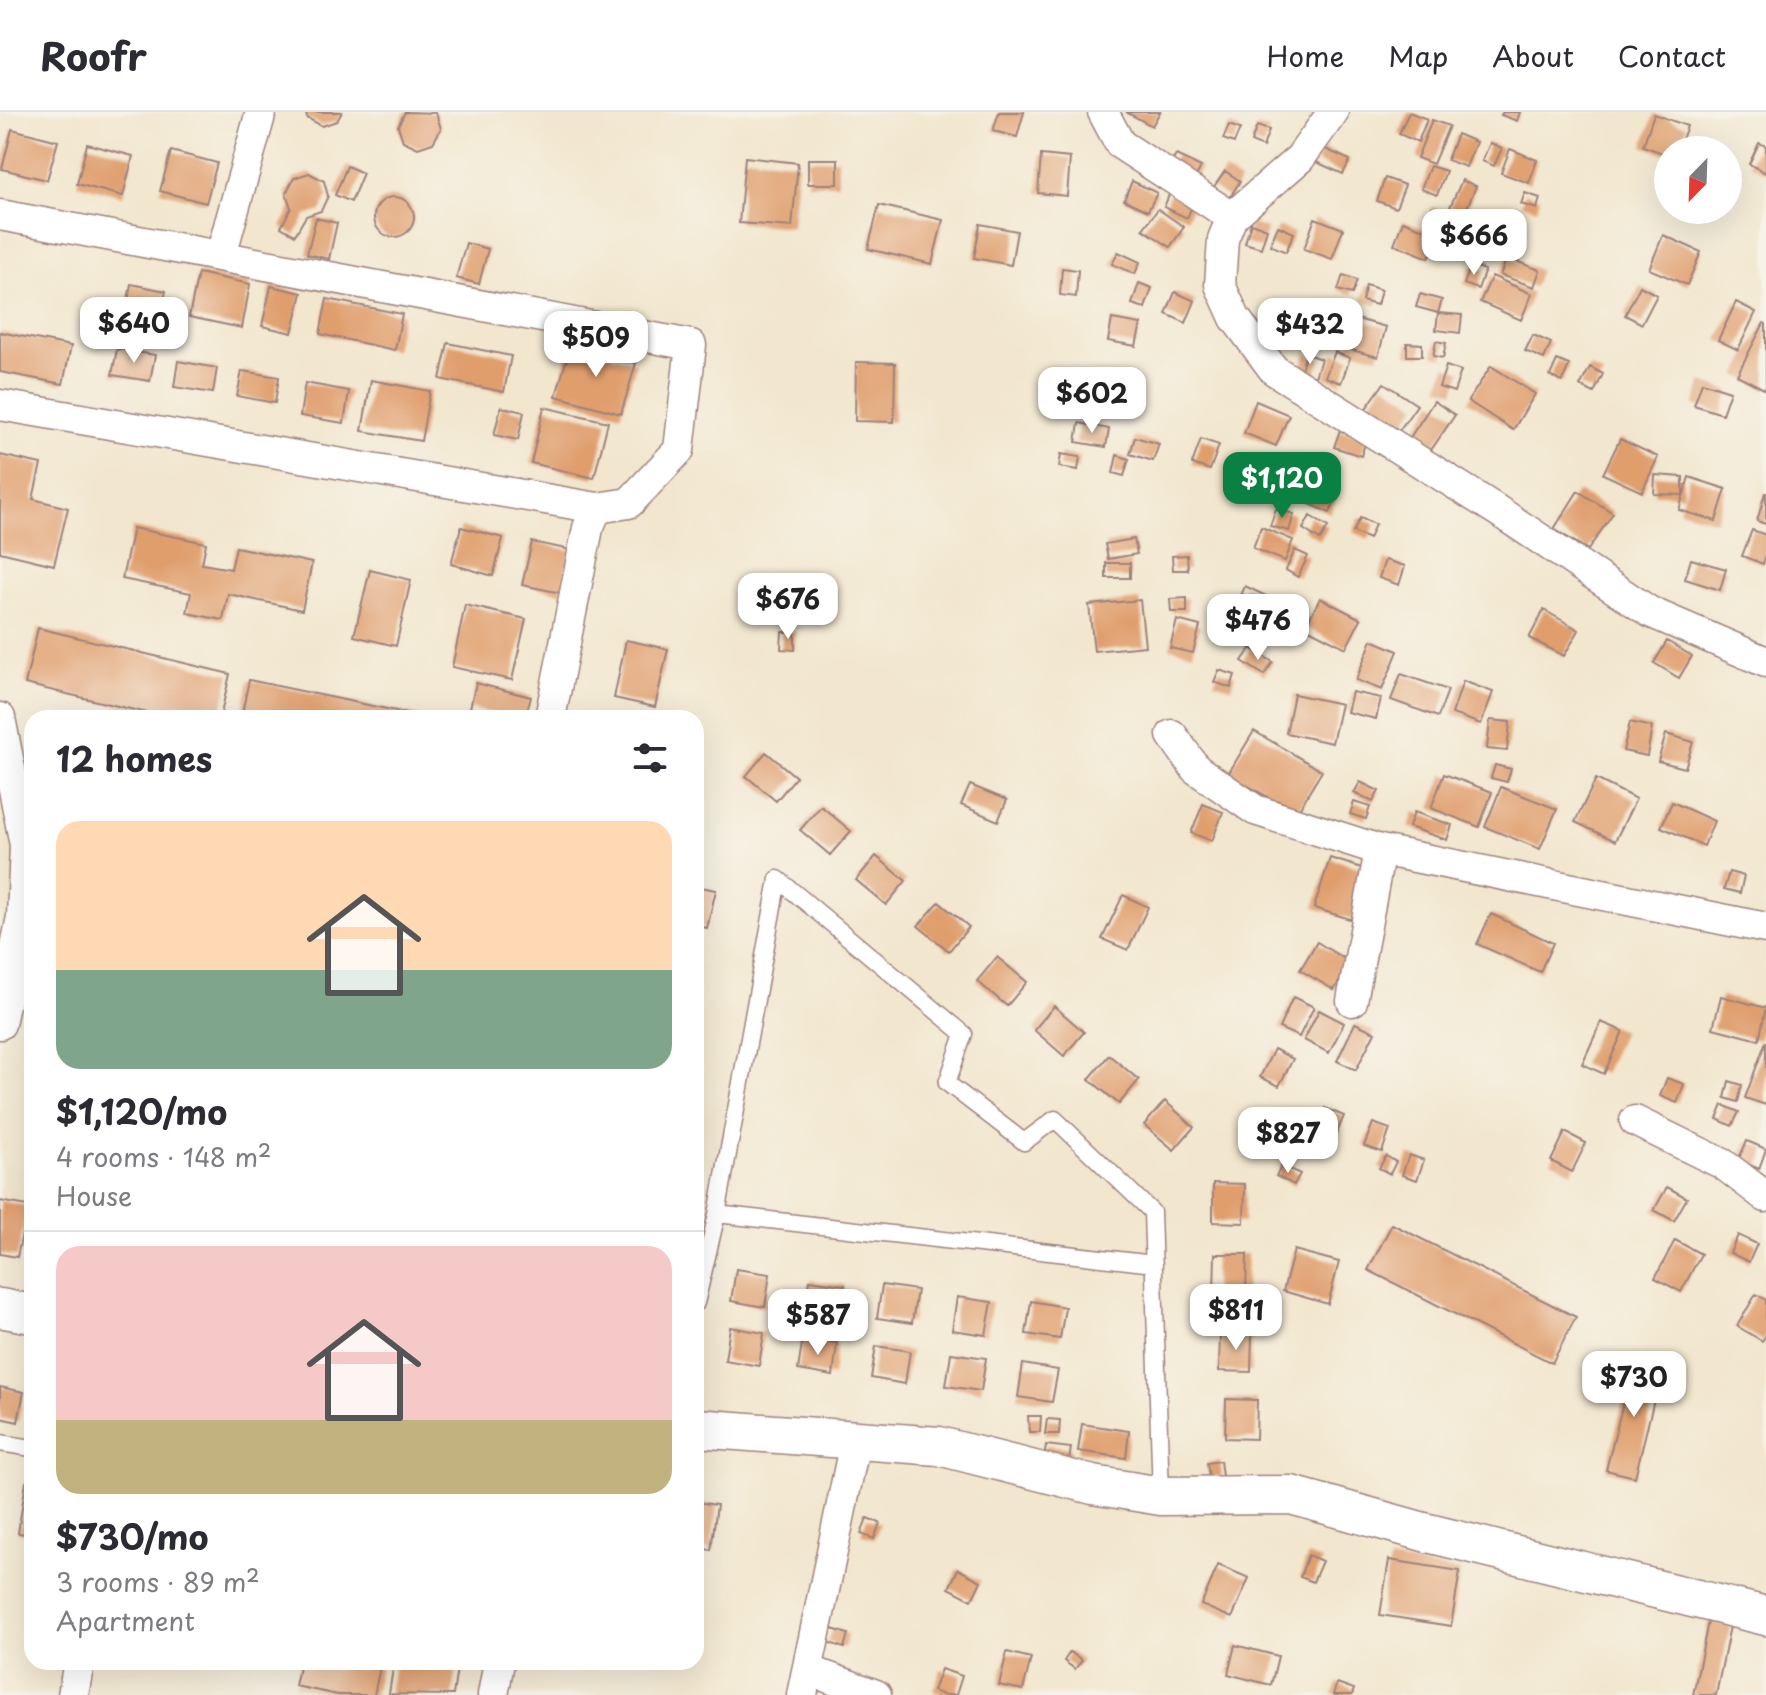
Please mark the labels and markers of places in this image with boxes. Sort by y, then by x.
pin: $666 [1427,209,1521,277]
pin: $640 [87,297,181,365]
pin: $432 [1263,298,1357,366]
pin: $509 [549,311,643,379]
pin: $602 [1045,367,1139,435]
pin: $1,120 [1217,452,1347,520]
pin: $676 [741,573,835,641]
pin: $476 [1211,594,1305,662]
pin: $827 [1241,1107,1335,1175]
pin: $811 [1189,1284,1283,1352]
pin: $587 [771,1289,865,1357]
pin: $730 [1587,1351,1681,1419]

